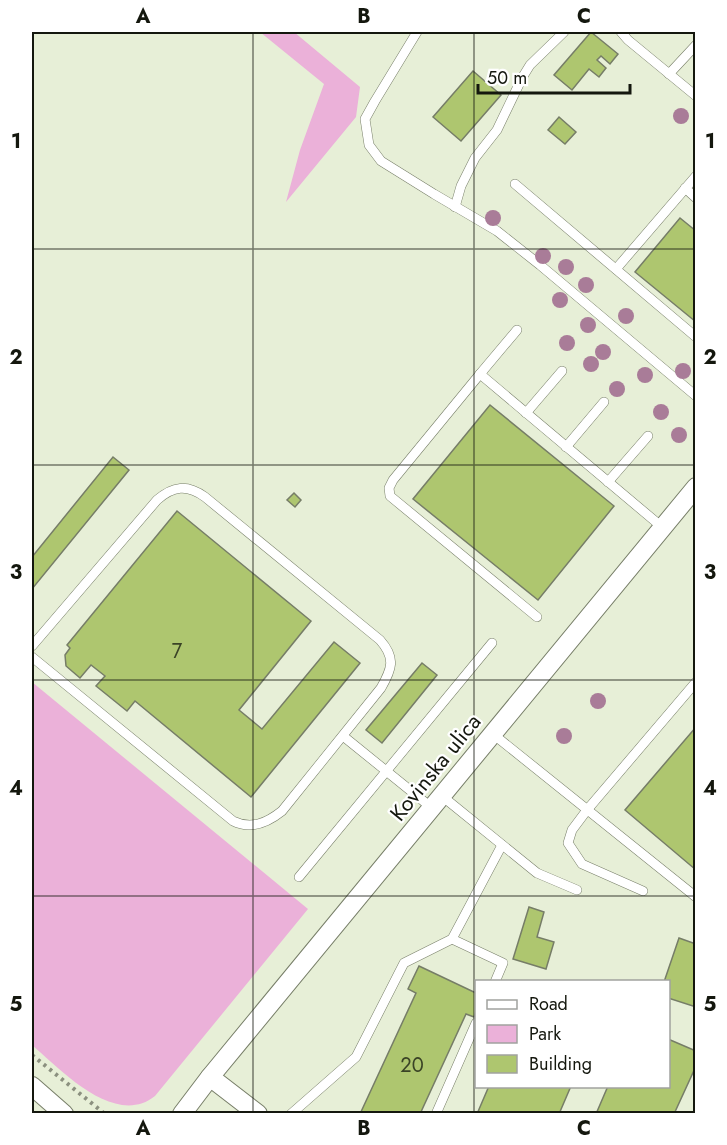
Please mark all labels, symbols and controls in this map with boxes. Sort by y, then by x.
text: A [135,2,151,31]
text: B [357,2,371,31]
text: C [577,2,591,31]
scale bar [478,57,630,95]
text: 50 m [487,65,527,91]
text: 1 [11,127,21,156]
text: 1 [705,127,715,156]
text: 2 [9,343,23,372]
text: 2 [703,343,717,372]
text: 3 [10,558,22,587]
text: 3 [704,558,716,587]
house number: 7 [172,637,183,666]
street label: Kovinska ulica [382,707,488,827]
text: 4 [9,774,23,803]
text: 4 [703,774,717,803]
legend [475,980,670,1088]
text: 5 [10,990,23,1019]
text: 5 [704,990,717,1019]
text: Road [529,991,568,1017]
text: Park [529,1021,561,1047]
house number: 20 [400,1051,424,1080]
text: Building [529,1051,592,1077]
text: A [135,1114,151,1143]
text: B [357,1114,371,1143]
text: C [577,1114,591,1143]

